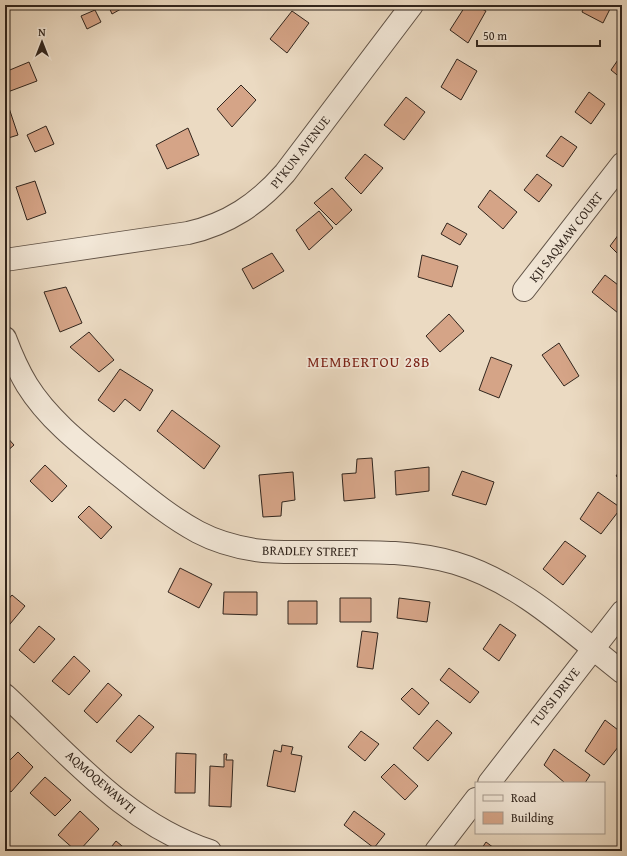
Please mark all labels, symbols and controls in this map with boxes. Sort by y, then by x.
north arrow [22,22,62,62]
scale bar [477,22,600,48]
text: N [38,24,46,40]
text: 50 m [483,27,507,44]
street label: PI'KUN AVENUE [266,111,335,192]
street label: KJI SAQMAW COURT [525,187,608,286]
district label: MEMBERTOU 28B [307,351,431,372]
street label: BRADLEY STREET [262,541,359,561]
street label: TUPSI DRIVE [526,663,584,731]
street label: AQMOQEWAWTI [62,746,140,818]
legend [475,782,605,834]
text: Road [511,789,537,806]
text: Building [511,809,554,826]

